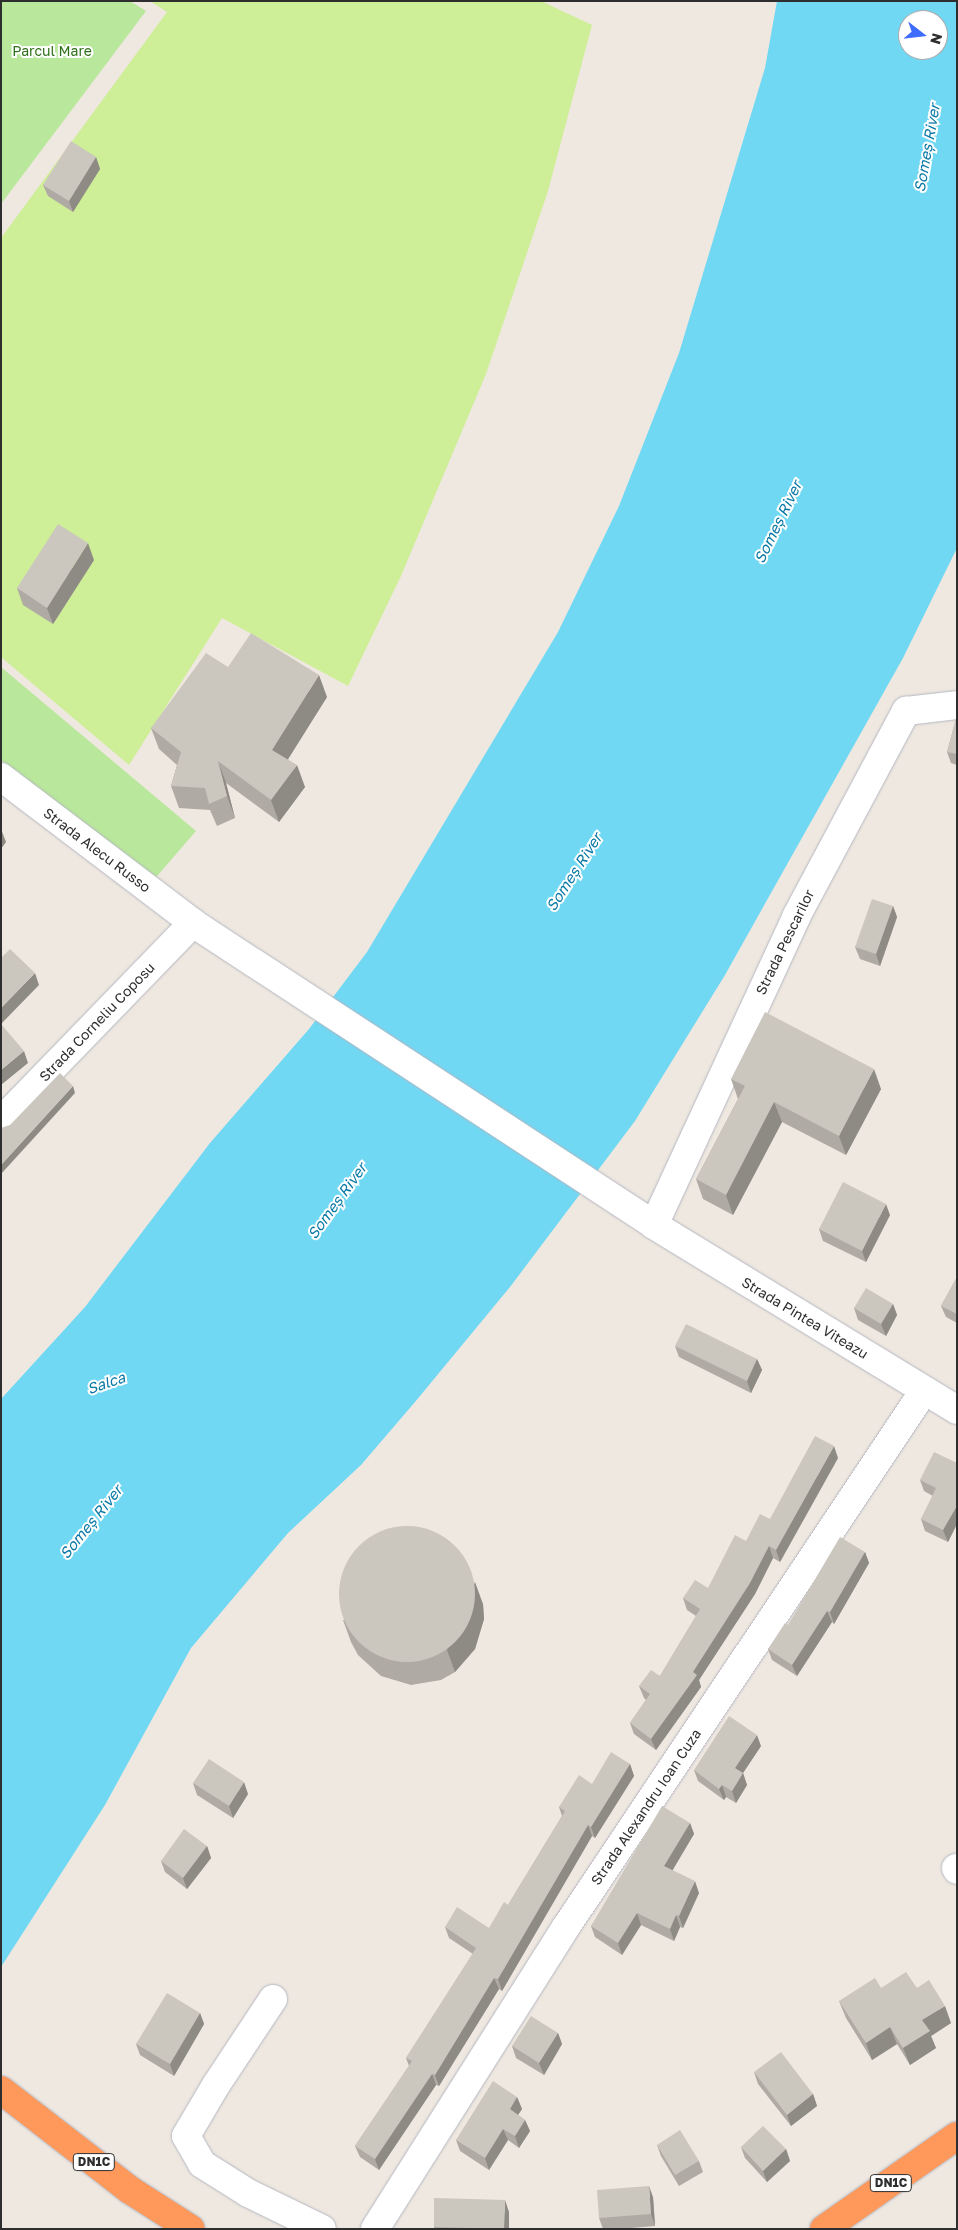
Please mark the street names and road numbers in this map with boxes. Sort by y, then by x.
street label: Strada Alecu Russo [40,804,154,896]
street label: Strada Pescarilor [752,887,818,997]
street label: Strada Corneliu Coposu [36,959,158,1085]
street label: Strada Pintea Viteazu [739,1274,871,1362]
street label: Strada Alexandru Ioan Cuza [587,1726,705,1888]
road number: DN1C [73,2152,115,2172]
road number: DN1C [870,2174,912,2192]

